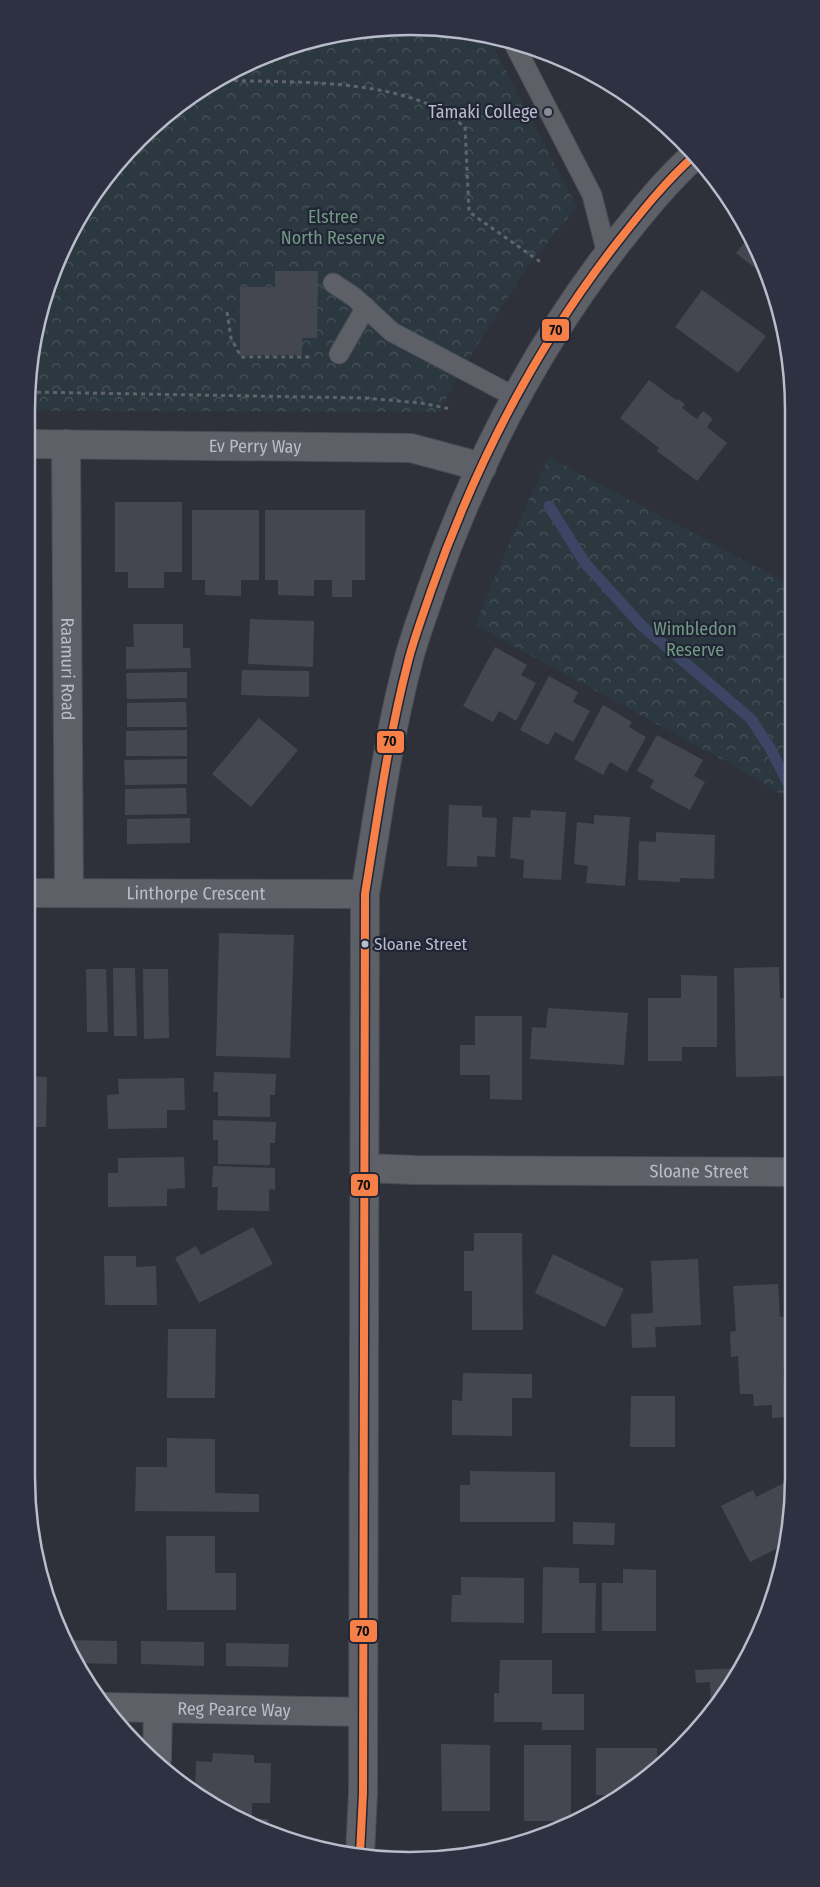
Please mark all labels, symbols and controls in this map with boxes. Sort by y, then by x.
place label: Tāmaki College [428,101,538,123]
marker: Tāmaki College [542,106,554,118]
park label: Elstree North Reserve [281,206,385,249]
line badge: 70 [541,318,570,342]
text: 70 [549,322,563,339]
street label: Ev Perry Way [209,435,301,458]
street label: Raamuri Road [56,617,79,721]
park label: Wimbledon Reserve [653,618,737,661]
line badge: 70 [376,730,405,754]
text: 70 [383,733,397,750]
street label: Linthorpe Crescent [127,882,266,905]
place label: Sloane Street [374,934,468,955]
marker: Sloane Street [360,939,370,949]
street label: Sloane Street [650,1160,748,1183]
line badge: 70 [350,1173,379,1197]
text: 70 [357,1177,371,1194]
line badge: 70 [349,1619,378,1643]
text: 70 [356,1623,370,1640]
street label: Reg Pearce Way [177,1697,291,1722]

